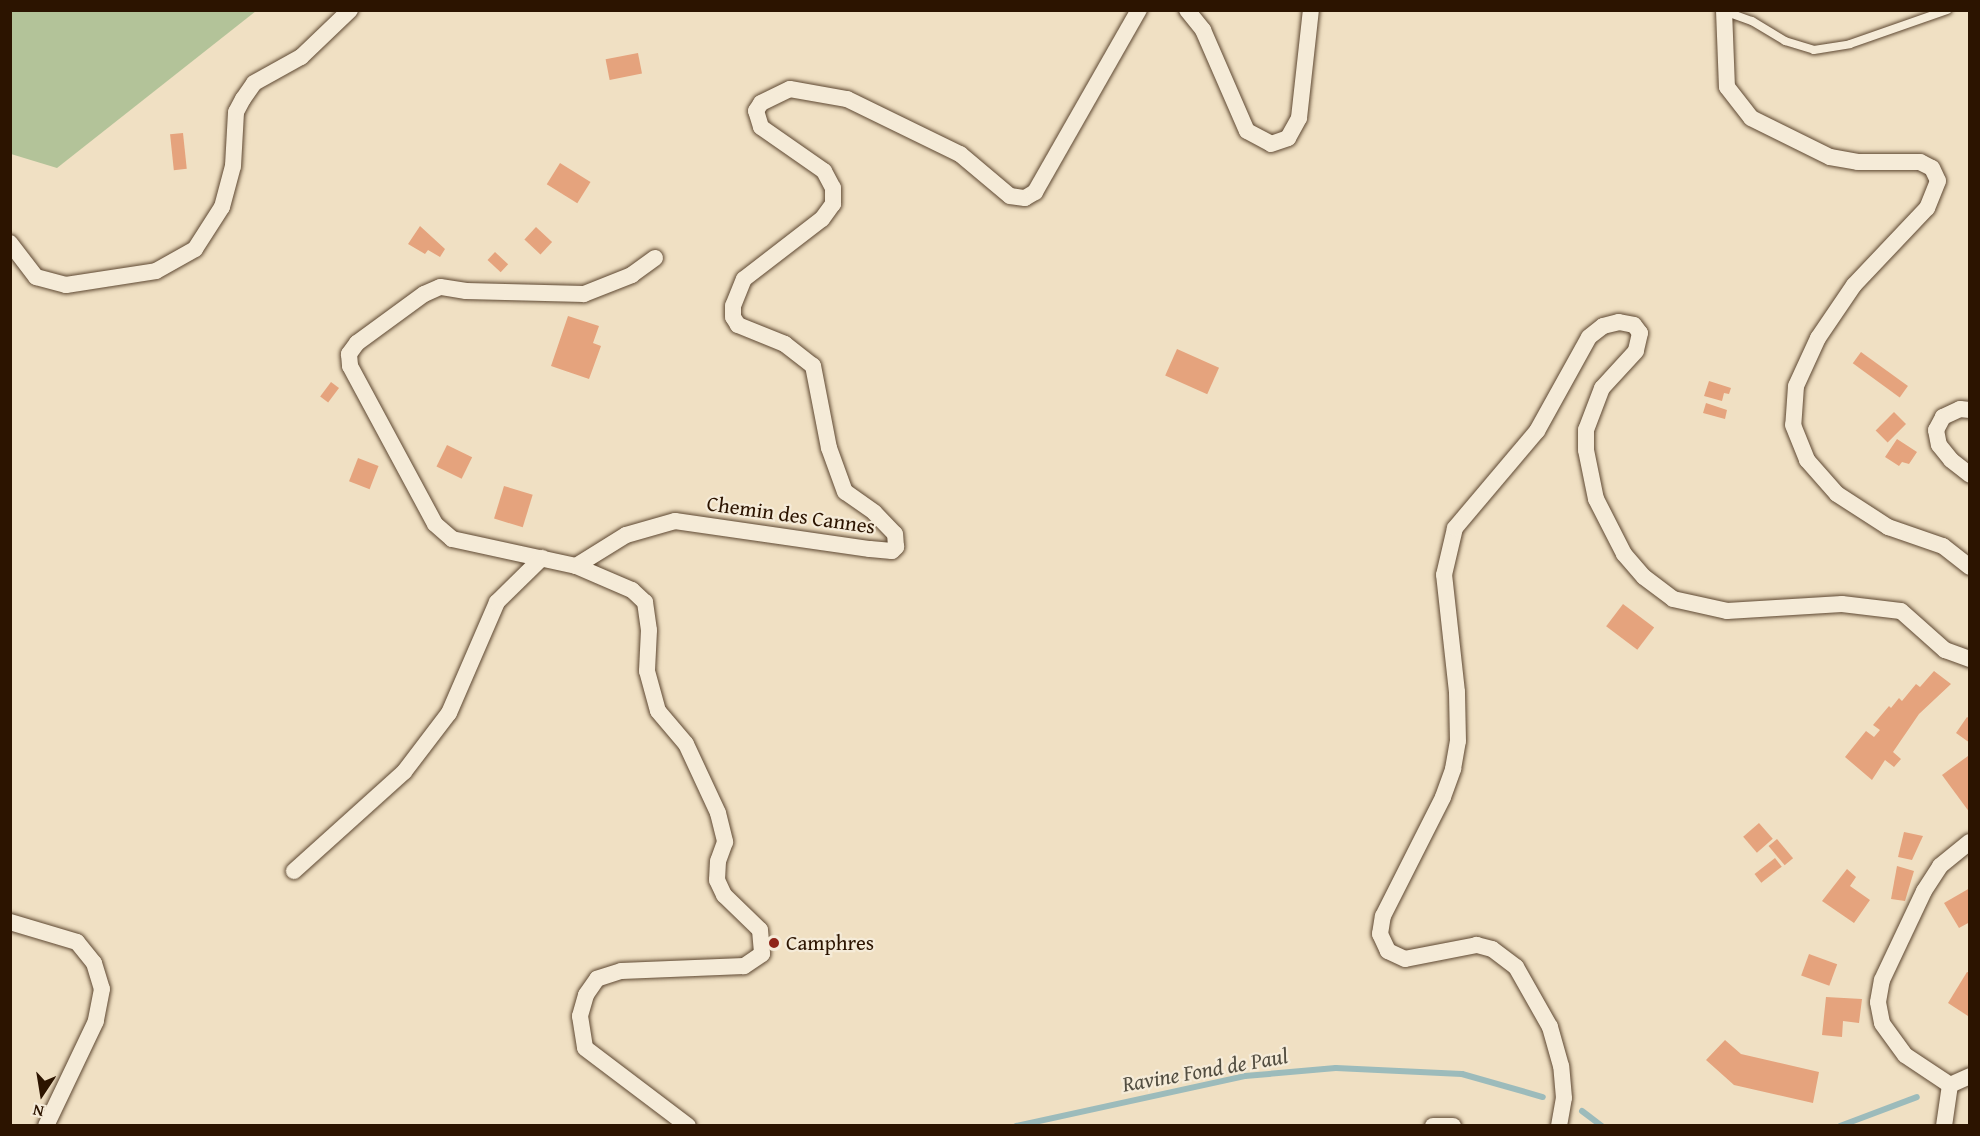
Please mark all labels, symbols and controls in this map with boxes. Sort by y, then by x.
street label: Chemin des Cannes [705,491,877,539]
place label: Camphres [786,930,874,956]
marker: Camphres [767,936,781,950]
water label: Ravine Fond de Paul [1120,1042,1290,1098]
north arrow [12,1064,72,1124]
text: N [31,1099,46,1124]

